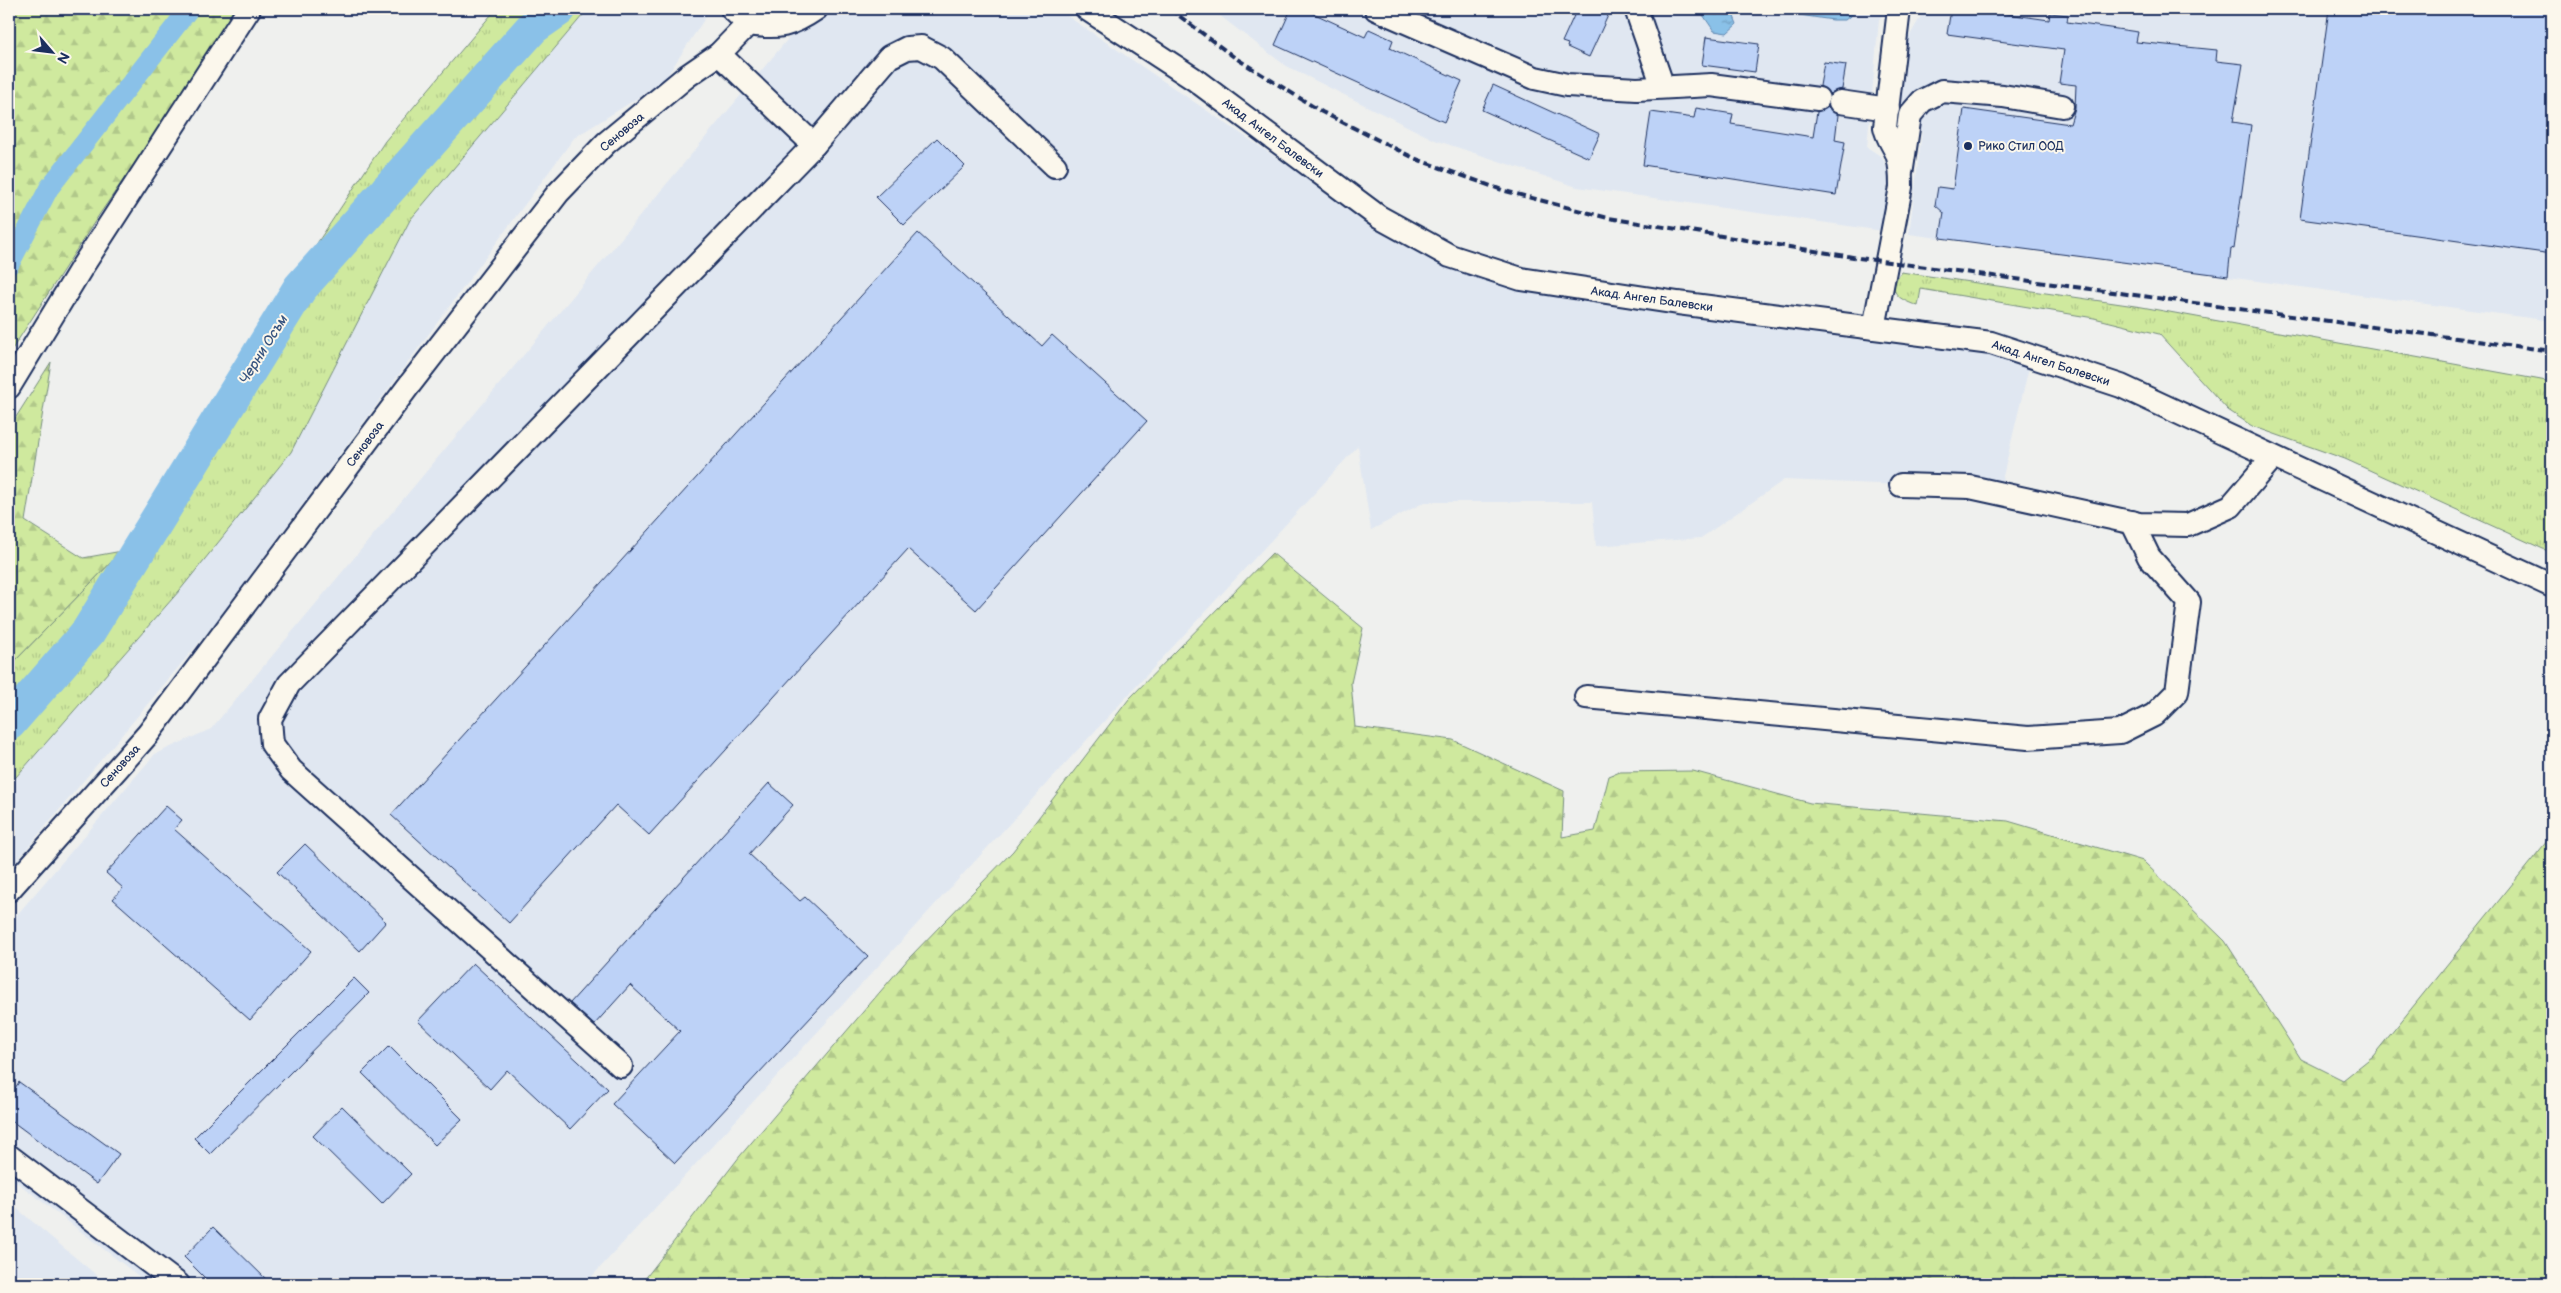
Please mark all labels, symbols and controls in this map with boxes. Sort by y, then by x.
north arrow [28,28,78,78]
text: N [53,49,73,67]
street label: Акад. Ангел Балевски [1218,95,1326,181]
street label: Сеновоза [597,110,648,155]
place label: Рико Стил ООД [1978,139,2064,154]
marker: Рико Стил ООД [1962,140,1974,152]
street label: Акад. Ангел Балевски [1589,283,1714,315]
water label: Черни Осъм [235,311,291,387]
street label: Акад. Ангел Балевски [1989,337,2112,390]
street label: Сеновоза [343,419,387,470]
street label: Сеновоза [97,742,144,791]

